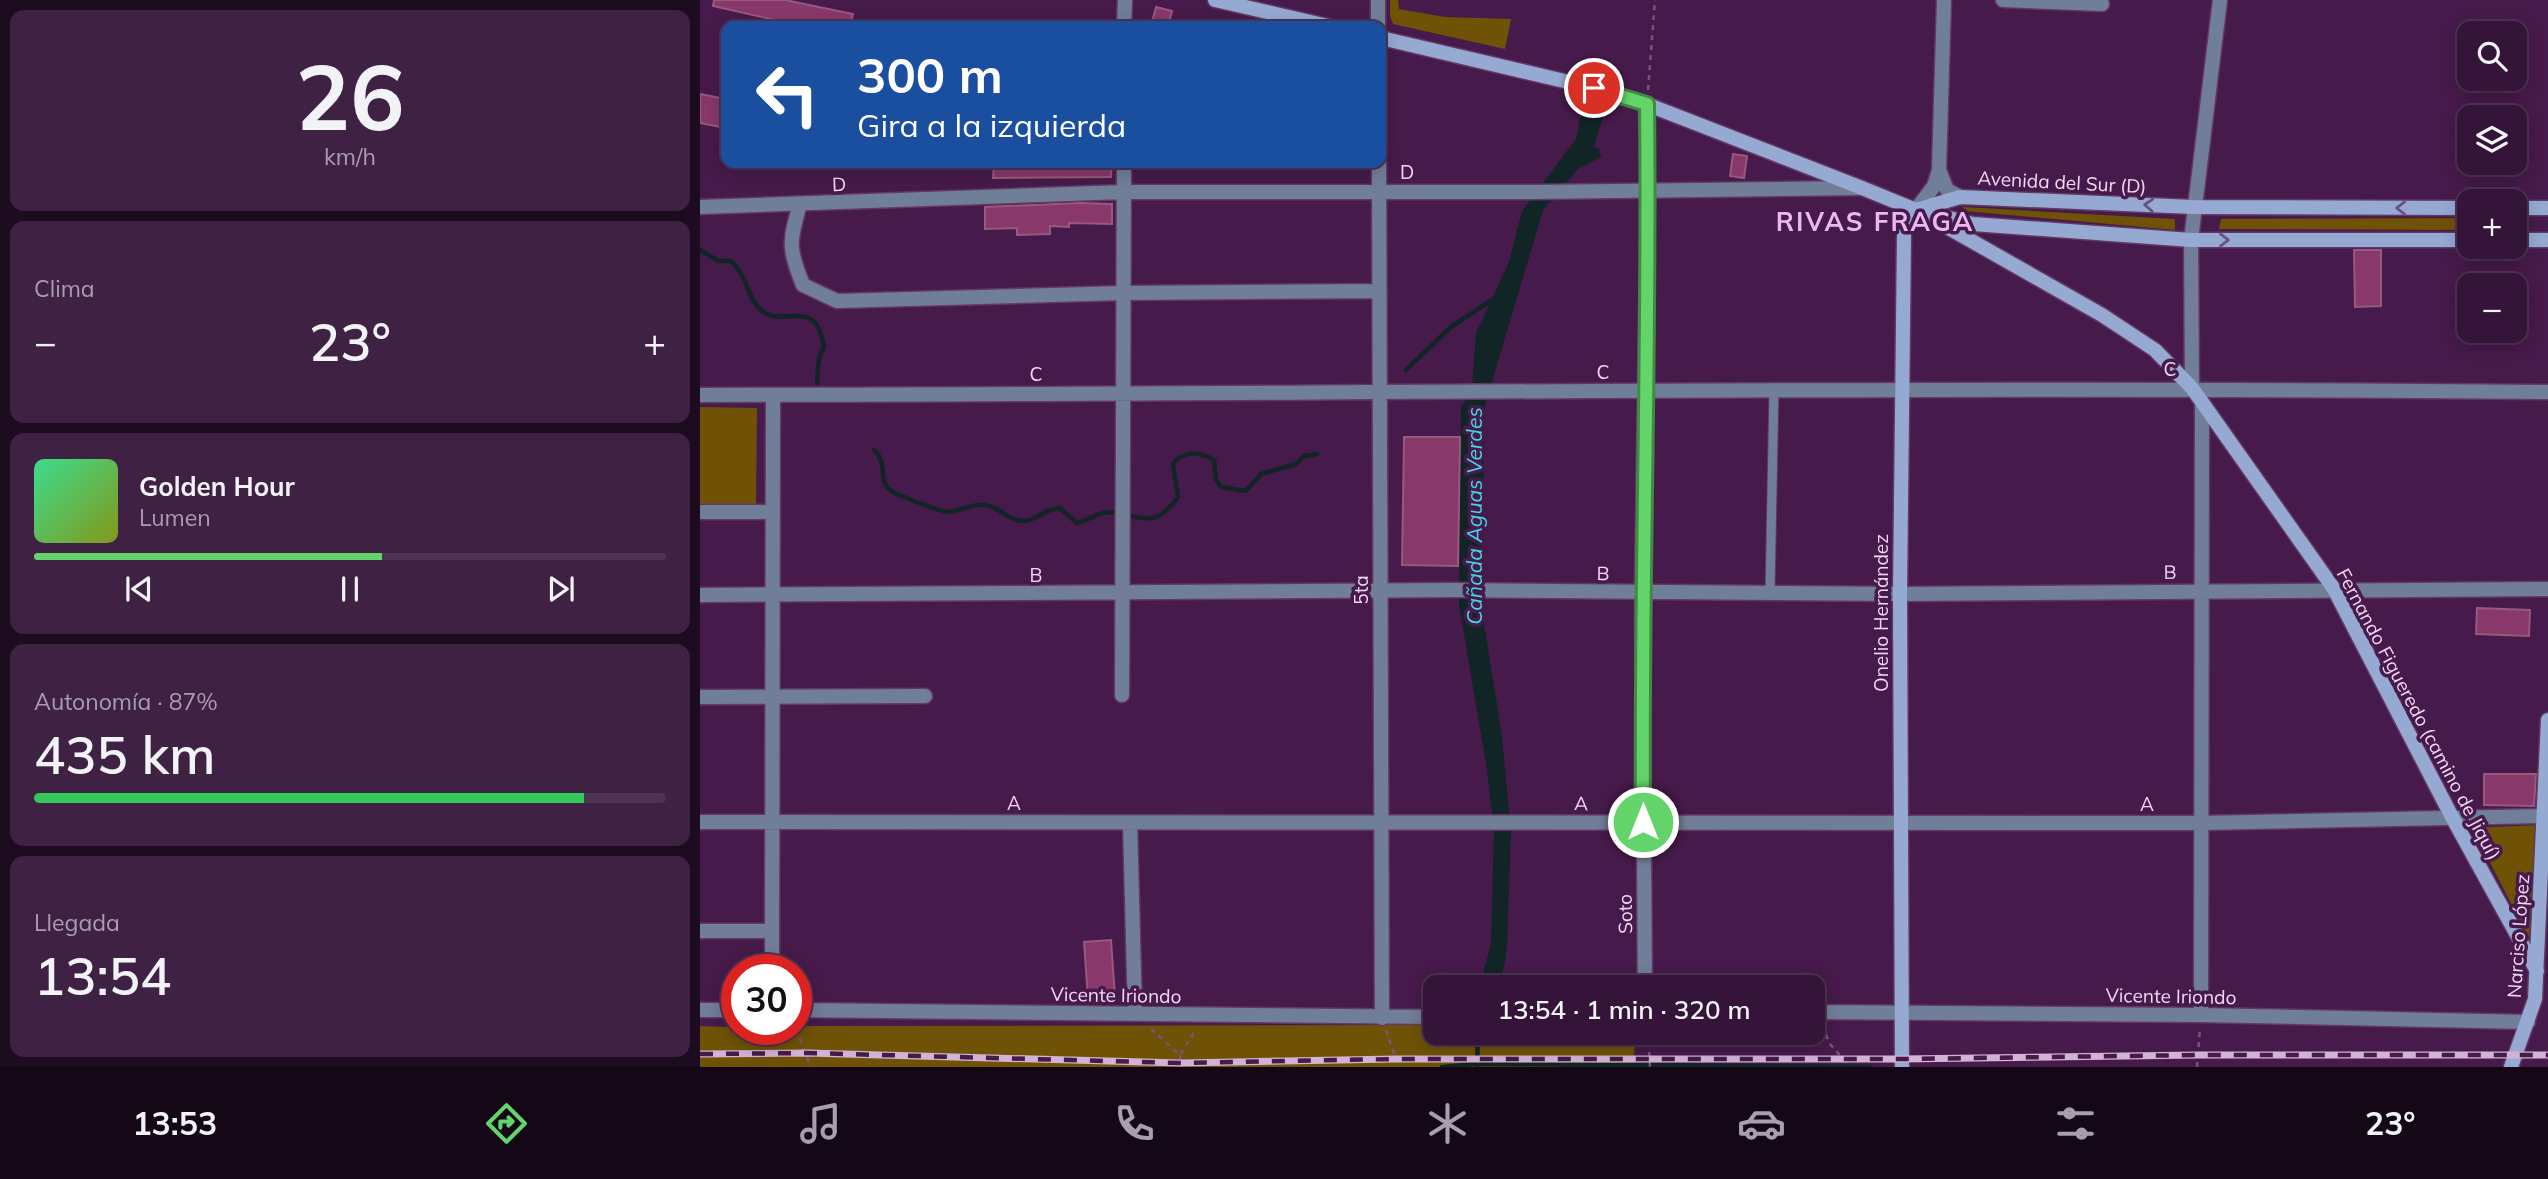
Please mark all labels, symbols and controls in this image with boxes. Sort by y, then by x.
map controls [2457,21,2527,343]
button: search [2457,21,2527,91]
text: 26 [295,39,405,153]
text: 300 m [857,44,1003,105]
icon: left [742,49,833,140]
pin [1564,58,1624,118]
icon: arrive [1575,69,1613,107]
text: Gira a la izquierda [857,105,1126,145]
button: layers [2457,105,2527,175]
text: km/h [324,142,376,171]
street label: D [1400,160,1414,184]
street label: Avenida del Sur (D) [1977,166,2147,198]
street label: D [831,172,847,196]
button: + [2457,189,2527,259]
one-way arrow [2143,198,2154,213]
one-way arrow [2395,200,2406,216]
district label: RIVAS FRAGA [1776,205,1974,238]
one-way arrow [2219,232,2230,248]
button: − [2457,273,2527,343]
text: Clima [34,274,95,303]
text: 23° [309,309,391,374]
text: − [34,318,57,366]
text: + [643,318,666,366]
street label: C [2164,357,2177,381]
street label: C [1597,360,1610,384]
street label: C [1030,362,1043,386]
water label: Cañada Aguas Verdes [1461,407,1487,625]
text: Golden Hour [139,470,295,503]
text: Lumen [139,503,211,532]
street label: Onelio Hernández [1869,534,1893,692]
street label: B [2163,560,2177,584]
street label: B [1596,561,1610,585]
street label: B [1030,563,1042,587]
street label: Fernando Figueredo (camino de Jiquí) [2332,564,2506,864]
icon: previous [120,570,158,608]
icon: pause [331,570,369,608]
icon: next [542,570,580,608]
street label: 5ta [1349,575,1373,605]
text: Autonomía · 87% [34,687,218,716]
text: 435 km [34,722,215,787]
position arrow [1606,785,1680,859]
street label: A [1007,791,1021,815]
street label: A [1574,791,1588,815]
street label: A [2140,792,2154,816]
street label: Narciso López [2502,873,2534,999]
street label: Soto [1613,894,1637,934]
text: Llegada [34,908,120,937]
text: 13:54 [34,943,171,1008]
speed limit sign: 30 [721,954,812,1045]
street label: Vicente Iriondo [1050,982,1182,1008]
street label: Vicente Iriondo [2105,983,2237,1009]
text: 13:54 · 1 min · 320 m [1497,993,1751,1026]
icon: directions [482,1099,531,1148]
icon: music [796,1099,845,1148]
icon: phone [1110,1099,1159,1148]
icon: climate [1423,1099,1472,1148]
icon: car [1737,1099,1786,1148]
icon: filters [2051,1099,2100,1148]
text: 13:53 [132,1103,217,1143]
text: 23° [2365,1103,2415,1143]

